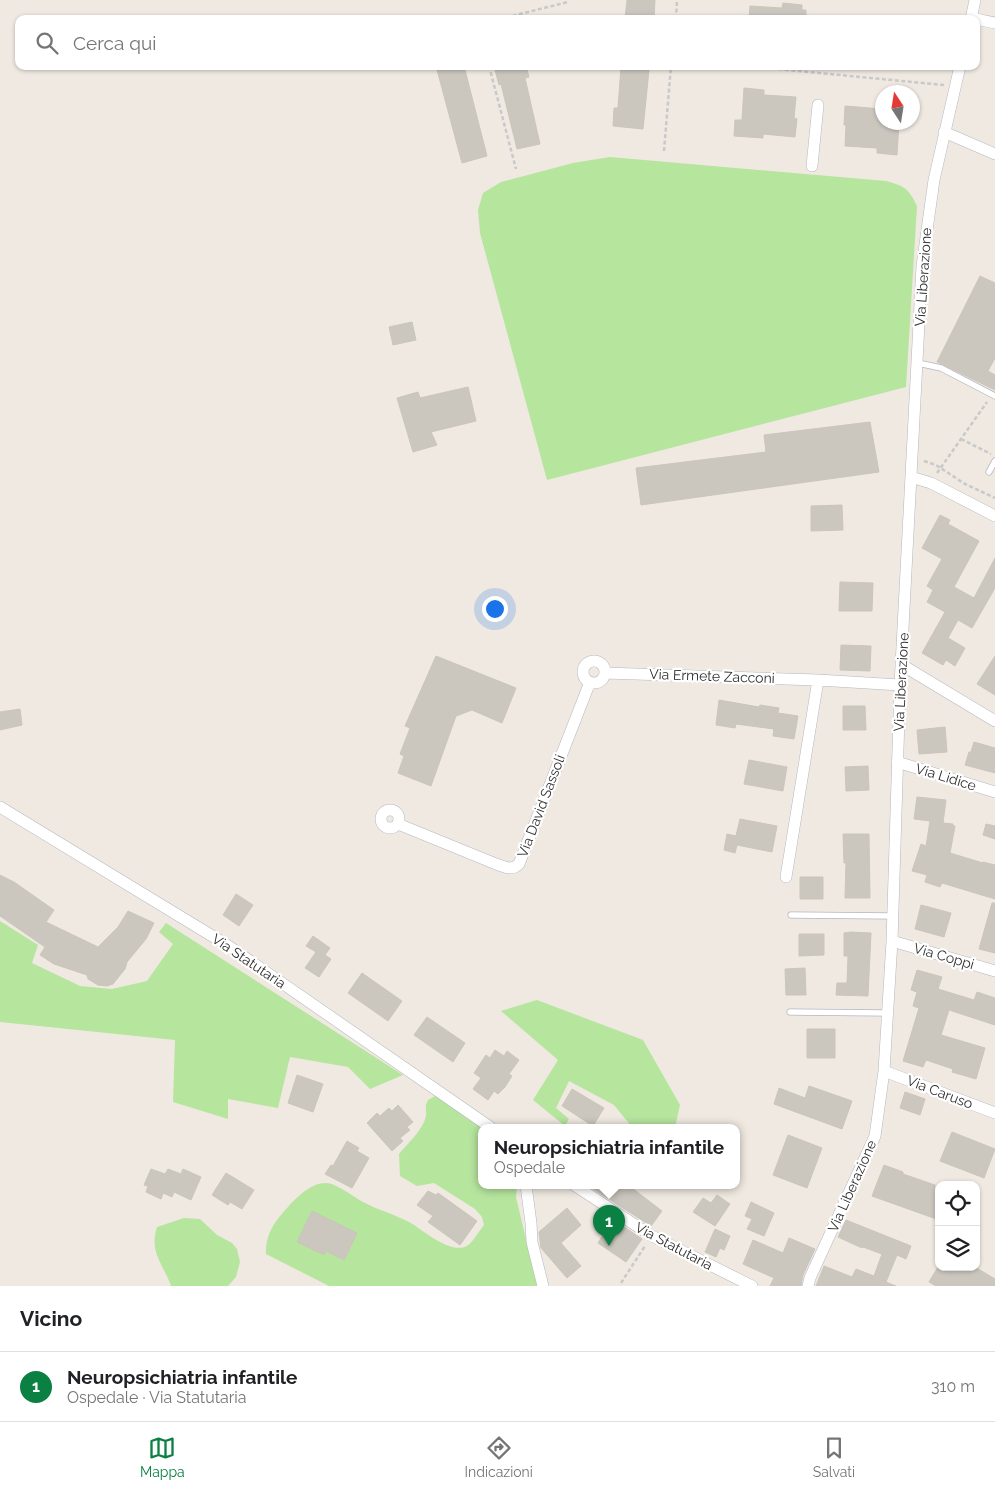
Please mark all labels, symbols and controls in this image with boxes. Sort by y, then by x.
search box [15,15,980,70]
icon: search [33,29,61,57]
text: Cerca qui [73,32,156,54]
north arrow [875,85,920,130]
street label: Via Liberazione [912,227,934,327]
your location [482,596,508,622]
street label: Via Liberazione [890,632,912,732]
street label: Via Ermete Zacconi [649,666,775,686]
street label: Via David Sassoli [514,752,568,860]
street label: Via Lidice [914,760,978,794]
street label: Via Statutaria [209,931,289,991]
street label: Via Coppi [912,940,976,972]
street label: Via Caruso [905,1072,975,1112]
popup [478,1124,740,1189]
text: Neuropsichiatria infantile [494,1136,724,1158]
street label: Via Liberazione [825,1138,879,1234]
text: Ospedale [494,1158,565,1177]
map controls [935,1181,980,1271]
button: locate [935,1181,980,1226]
pin: 1 [593,1205,625,1246]
street label: Via Statutaria [633,1219,715,1273]
button: layers [935,1226,980,1271]
text: Vicino [20,1306,82,1331]
text: Neuropsichiatria infantile [67,1366,297,1388]
text: 1 [32,1377,40,1396]
text: 310 m [931,1377,975,1396]
text: Ospedale · Via Statutaria [67,1388,247,1407]
tab: Mappa [140,1434,185,1480]
tab: Indicazioni [465,1434,533,1480]
tab: Salvati [813,1434,855,1480]

